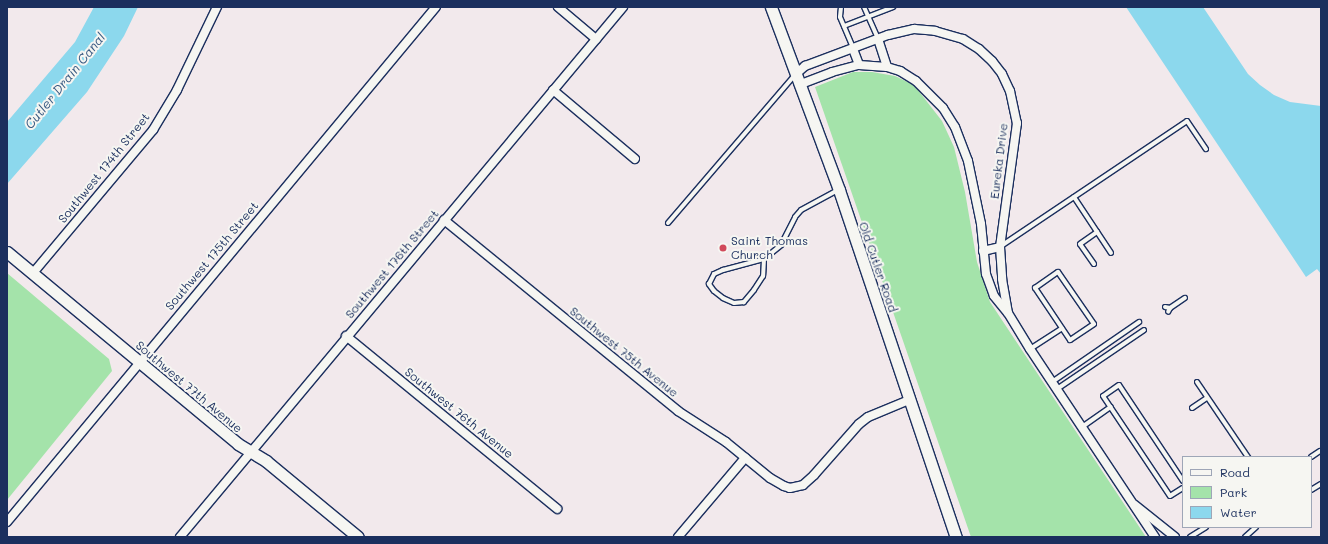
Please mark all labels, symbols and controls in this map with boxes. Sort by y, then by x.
water label: Cutler Drain Canal [22,30,108,132]
street label: Southwest 174th Street [55,110,153,226]
street label: Eureka Drive [987,122,1011,200]
street label: Southwest 175th Street [162,199,262,313]
street label: Southwest 176th Street [342,207,442,321]
street label: Old Cutler Road [856,220,900,314]
place label: Saint Thomas Church [731,234,808,262]
marker: Saint Thomas Church [718,243,728,253]
street label: Southwest 75th Avenue [567,304,681,400]
street label: Southwest 77th Avenue [133,338,245,436]
street label: Southwest 76th Avenue [402,365,516,461]
legend [1182,456,1312,528]
text: Road [1220,464,1250,480]
text: Park [1220,484,1247,500]
text: Water [1220,504,1257,520]

